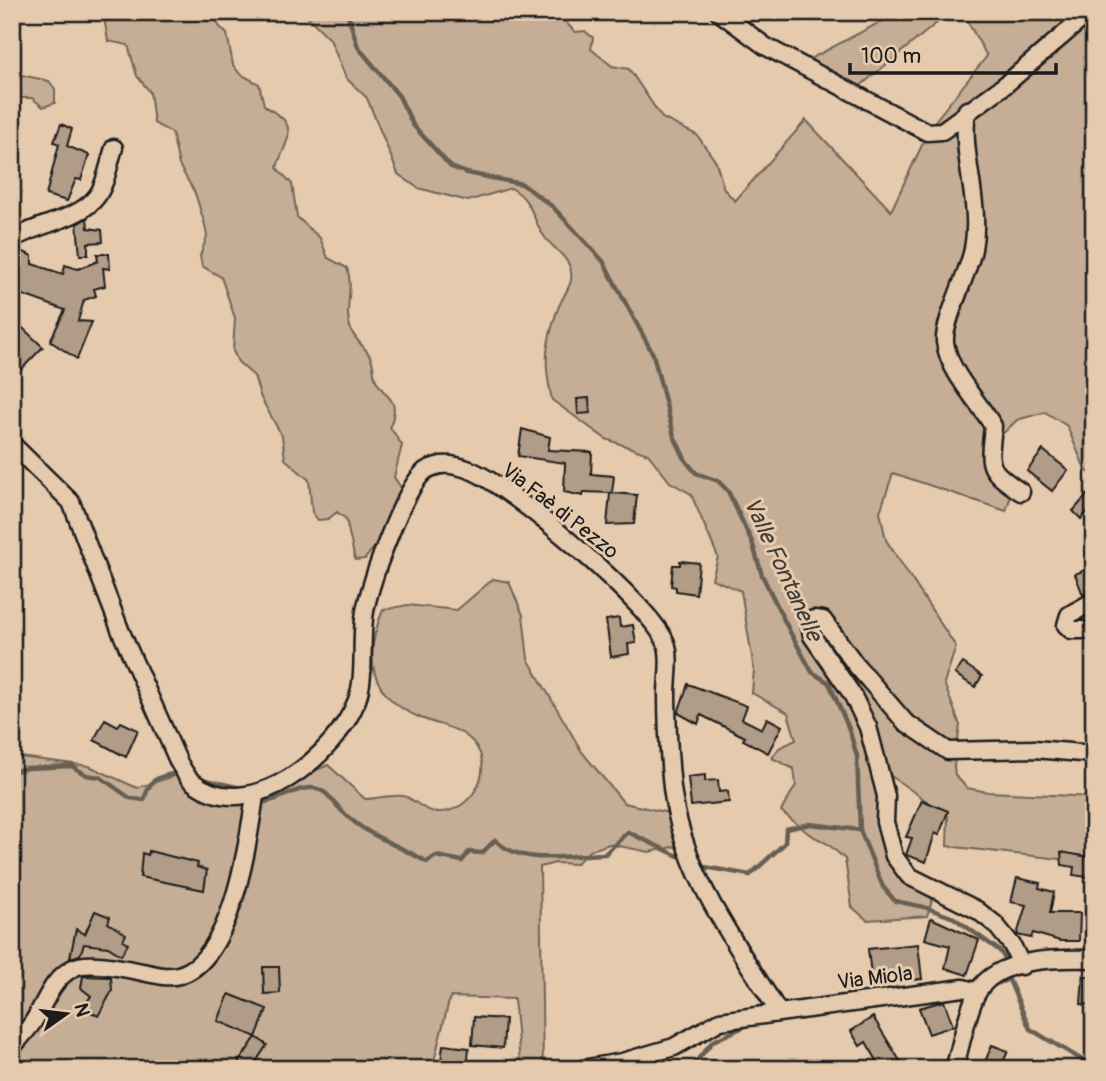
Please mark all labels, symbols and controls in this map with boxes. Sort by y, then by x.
scale bar [850,32,1057,76]
text: 100 m [861,43,921,70]
street label: Via Faè di Pezzo [496,457,624,565]
water label: Valle Fontanelle [737,493,830,648]
street label: Via Miola [836,960,914,996]
north arrow [32,979,102,1050]
text: N [68,1001,95,1019]

